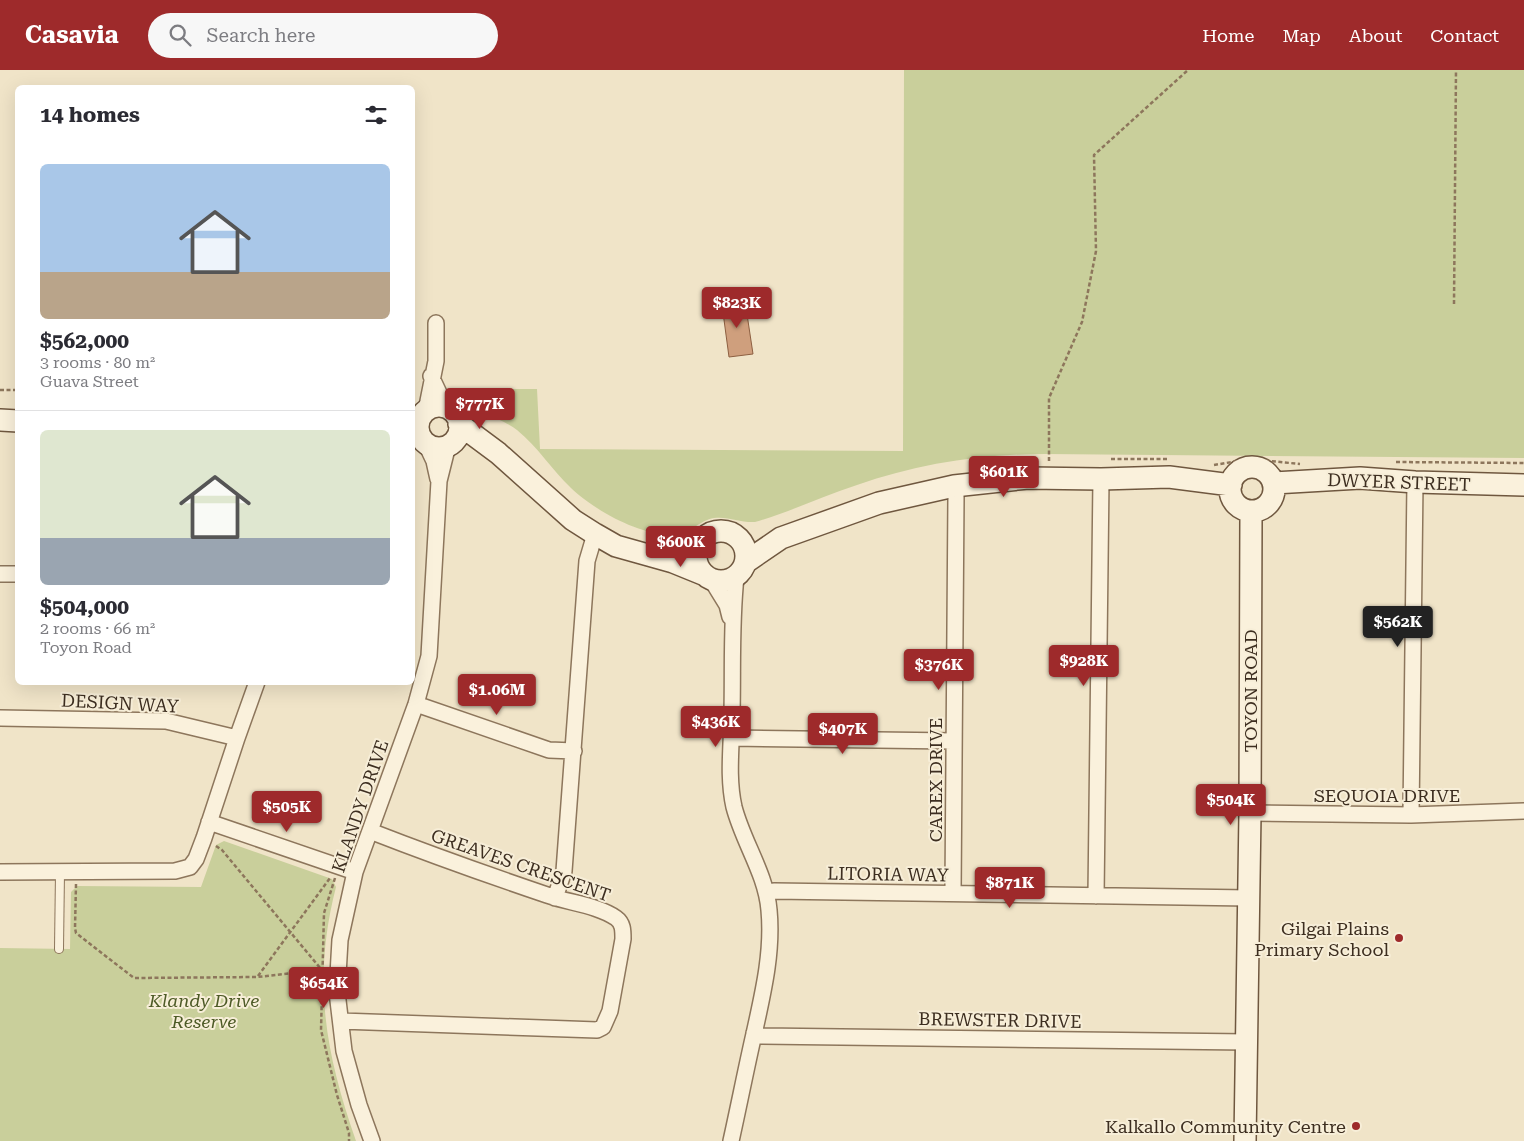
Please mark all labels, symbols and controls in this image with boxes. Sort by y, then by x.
search box [148,13,498,58]
text: Casavia [25,21,118,49]
icon: search [166,21,194,49]
text: Search here [206,24,315,47]
text: Home [1202,25,1254,46]
text: Map [1282,25,1321,46]
text: About [1349,25,1402,46]
text: Contact [1430,25,1499,46]
icon: filters [362,101,390,129]
text: 14 homes [40,103,140,127]
icon: home [170,197,260,287]
pin: $823K [702,286,772,329]
text: $823K [713,293,761,312]
text: $562,000 [40,329,129,353]
text: 3 rooms · 80 m² [40,353,155,372]
text: Guava Street [40,372,139,391]
pin: $777K [445,388,515,430]
text: $777K [456,394,504,413]
pin: $601K [969,456,1039,498]
icon: home [170,462,260,552]
text: $601K [980,462,1028,481]
street label: DWYER STREET [1327,469,1471,495]
pin: $600K [646,526,716,568]
text: $600K [657,532,705,551]
text: $504,000 [40,595,129,619]
pin: $562K [1363,606,1433,648]
text: $562K [1374,612,1422,631]
text: 2 rooms · 66 m² [40,619,155,638]
street label: TOYON ROAD [1240,629,1261,753]
text: Toyon Road [40,638,132,657]
pin: $928K [1049,644,1119,687]
pin: $376K [904,648,974,691]
text: $928K [1060,651,1108,670]
text: $376K [915,655,963,674]
pin: $1.06M [456,674,538,716]
text: $1.06M [469,680,525,699]
street label: DESIGN WAY [61,689,180,717]
pin: $436K [681,706,751,748]
text: $436K [692,712,740,731]
pin: $407K [808,712,878,755]
street label: CAREX DRIVE [925,718,946,842]
text: $407K [819,719,867,738]
street label: KLANDY DRIVE [327,737,393,875]
pin: $504K [1196,784,1266,826]
street label: SEQUOIA DRIVE [1314,785,1460,806]
pin: $505K [252,790,322,833]
text: $504K [1207,790,1255,809]
text: $505K [263,797,311,816]
street label: GREAVES CRESCENT [429,824,613,906]
street label: LITORIA WAY [827,862,950,886]
pin: $871K [975,866,1045,909]
text: $871K [986,873,1034,892]
place label: Gilgai Plains Primary School [1254,918,1389,960]
marker: Gilgai Plains Primary School [1393,932,1405,944]
pin: $654K [289,966,359,1009]
text: $654K [300,973,348,992]
park label: Klandy Drive Reserve [148,990,259,1032]
street label: BREWSTER DRIVE [918,1008,1082,1032]
place label: Kalkallo Community Centre [1105,1116,1346,1137]
marker: Kalkallo Community Centre [1350,1120,1362,1132]

